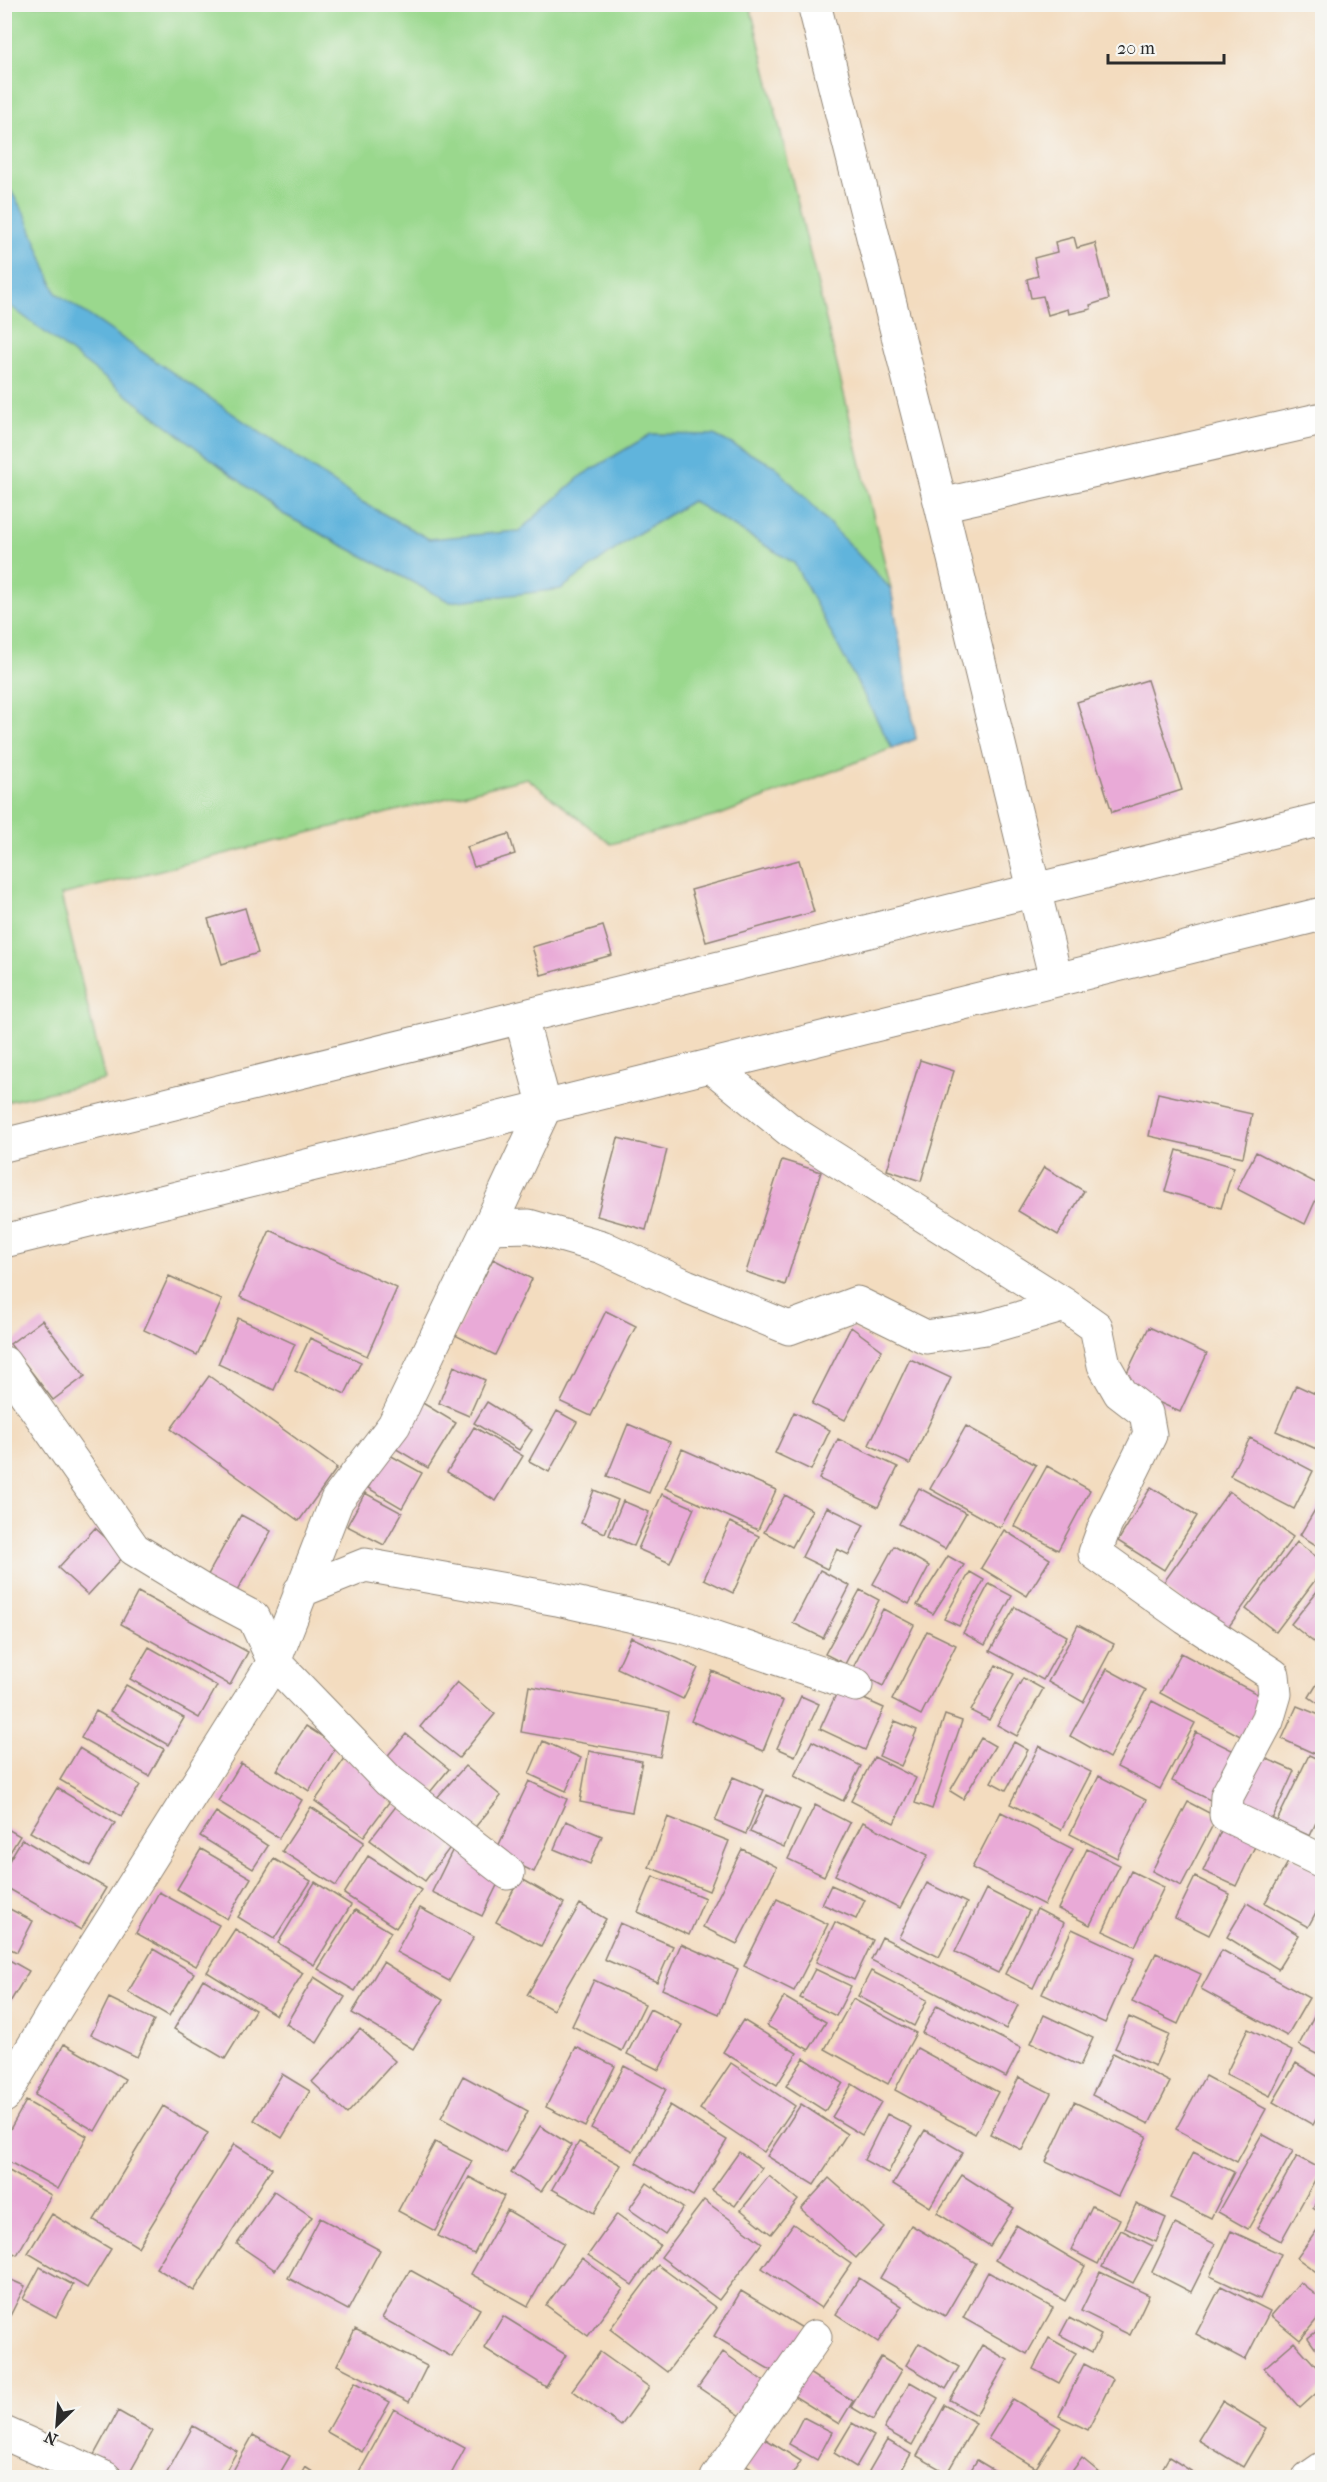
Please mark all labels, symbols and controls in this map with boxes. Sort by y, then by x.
scale bar [1108,27,1224,65]
text: 20 m [1117,38,1155,59]
north arrow [27,2395,87,2455]
text: N [41,2427,60,2449]

